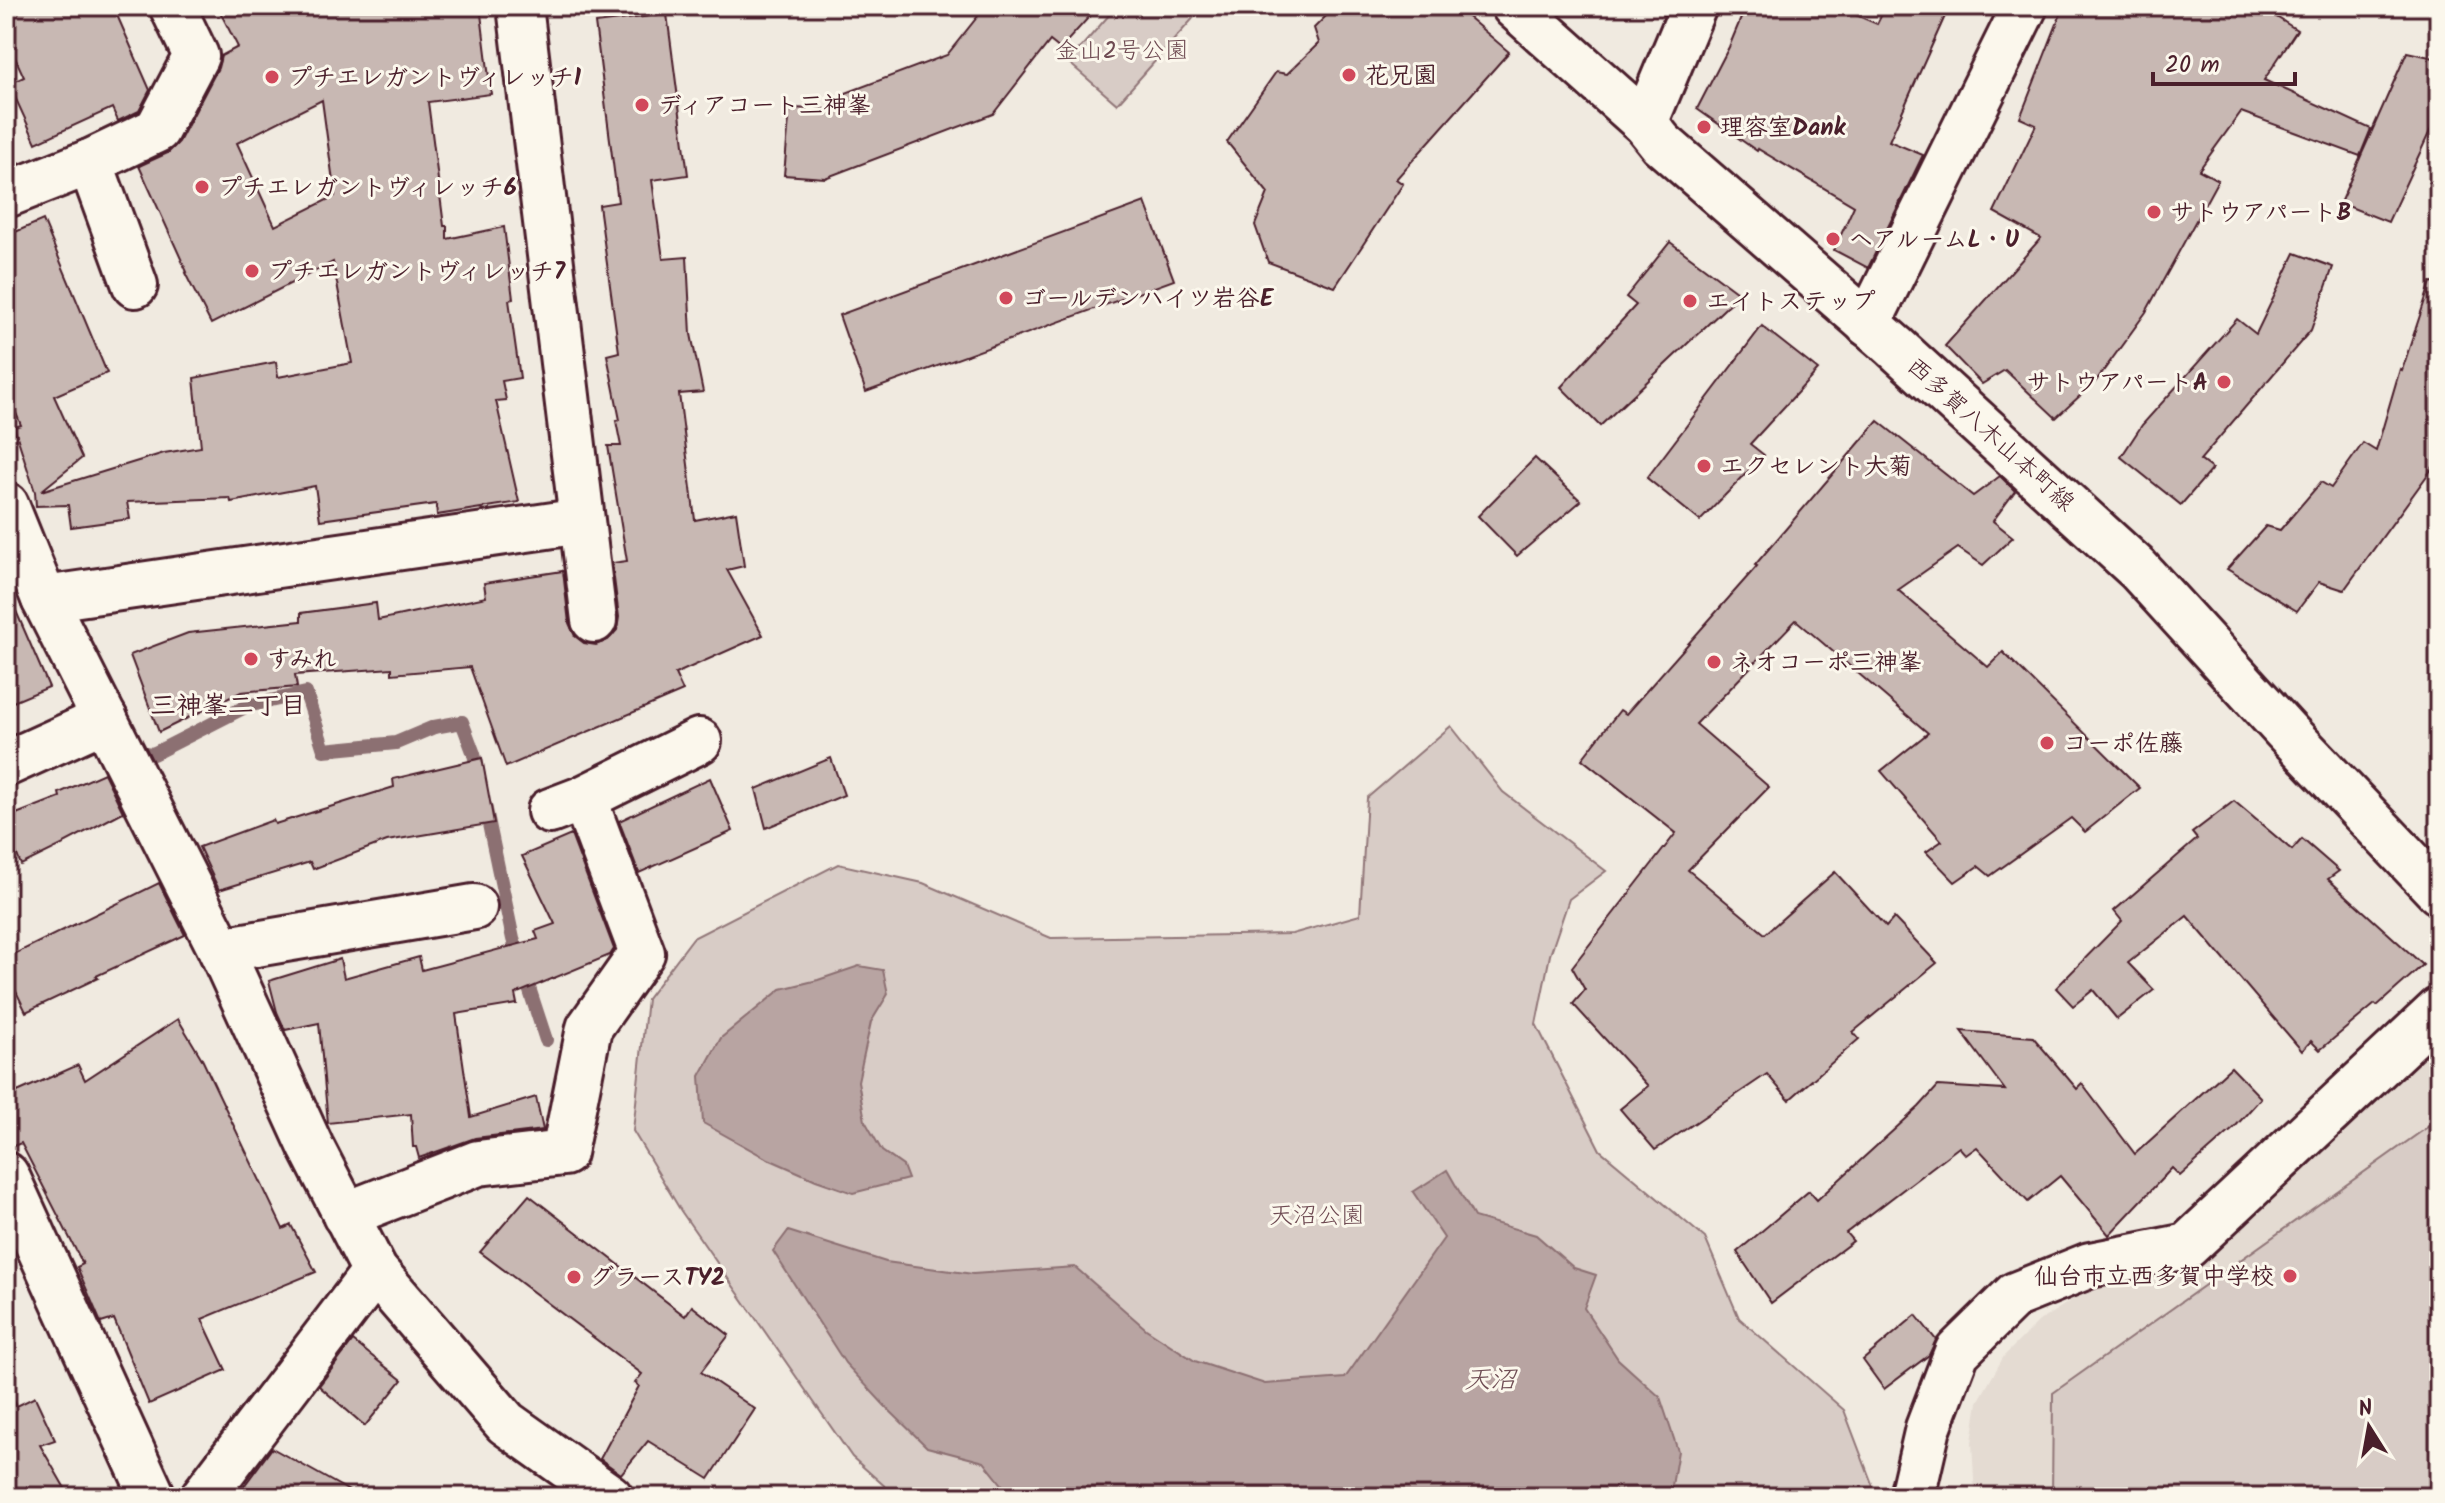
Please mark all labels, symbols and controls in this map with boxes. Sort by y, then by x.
park label: 金山2号公園 [1055,32,1189,71]
scale bar [2153,36,2295,86]
text: 20 m [2165,46,2220,85]
place label: 花兄園 [1365,57,1437,96]
place label: プチエレガントヴィレッチ1 [288,59,582,98]
marker: 花兄園 [1340,66,1358,84]
marker: プチエレガントヴィレッチ1 [263,68,281,86]
place label: ディアコート三神峯 [658,87,871,126]
marker: ディアコート三神峯 [633,96,651,114]
place label: 理容室Dank [1720,109,1847,148]
marker: 理容室Dank [1695,118,1713,136]
place label: プチエレガントヴィレッチ6 [218,169,517,208]
marker: プチエレガントヴィレッチ6 [193,178,211,196]
place label: サトウアパートB [2170,194,2352,233]
marker: サトウアパートB [2145,203,2163,221]
place label: ヘアルームL・U [1849,221,2020,260]
marker: ヘアルームL・U [1824,230,1842,248]
place label: プチエレガントヴィレッチ7 [268,253,566,292]
marker: プチエレガントヴィレッチ7 [243,262,261,280]
place label: ゴールデンハイツ岩谷E [1022,280,1275,319]
place label: エイトステップ [1706,283,1875,322]
marker: ゴールデンハイツ岩谷E [997,289,1015,307]
marker: エイトステップ [1681,292,1699,310]
street label: 西多賀八木山本町線 [1897,348,2083,522]
place label: サトウアパートA [2026,364,2208,403]
marker: サトウアパートA [2215,373,2233,391]
place label: エクセレント大菊 [1720,448,1912,487]
marker: エクセレント大菊 [1695,457,1713,475]
place label: すみれ [267,641,337,680]
place label: ネオコーポ三神峯 [1730,644,1922,683]
marker: すみれ [242,650,260,668]
marker: ネオコーポ三神峯 [1705,653,1723,671]
district label: 三神峯二丁目 [150,686,306,728]
place label: コーポ佐藤 [2063,725,2183,764]
marker: コーポ佐藤 [2038,734,2056,752]
park label: 天沼公園 [1269,1197,1365,1236]
place label: 仙台市立西多賀中学校 [2034,1258,2274,1297]
place label: グラースTY2 [590,1259,725,1298]
marker: 仙台市立西多賀中学校 [2281,1267,2299,1285]
marker: グラースTY2 [565,1268,583,1286]
water label: 天沼 [1464,1360,1518,1402]
north arrow [2329,1387,2409,1467]
text: N [2356,1391,2376,1428]

